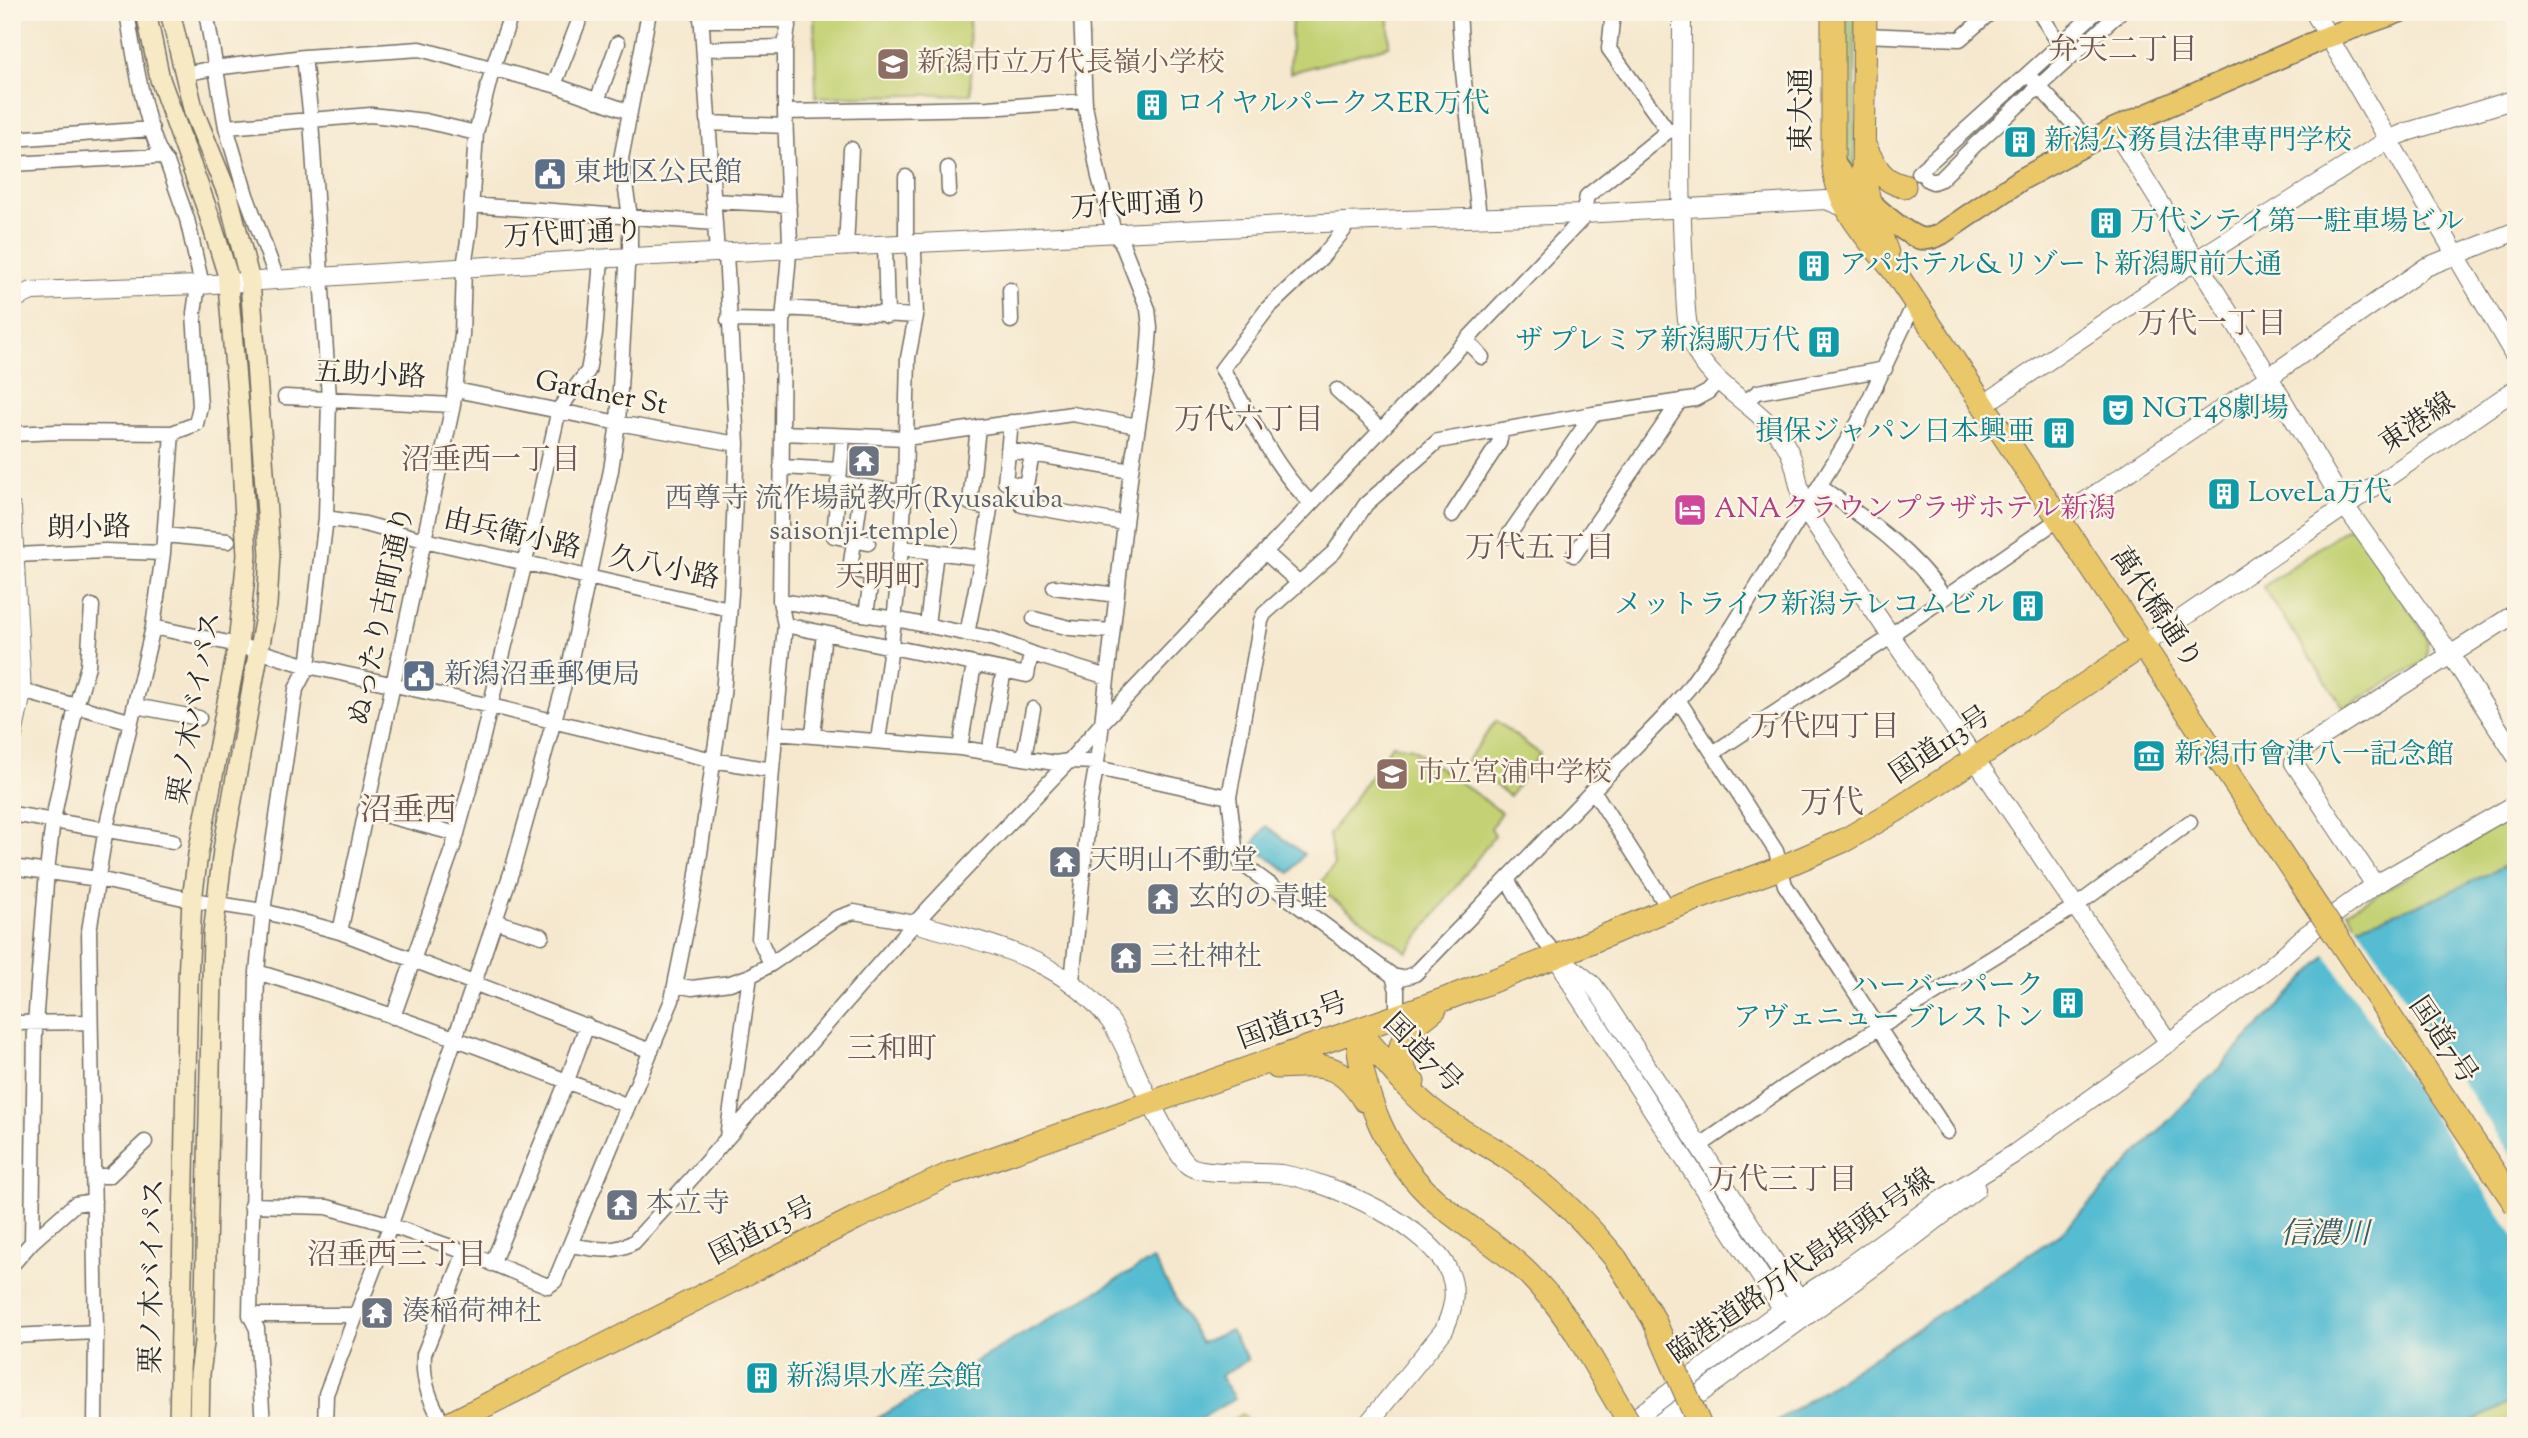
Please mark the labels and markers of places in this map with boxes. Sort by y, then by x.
place label: 新潟市立万代長嶺小学校 [917,44,1225,84]
school or university icon: 新潟市立万代長嶺小学校 [874,45,912,83]
place label: ロイヤルパークスER万代 [1176,85,1490,125]
building icon: ロイヤルパークスER万代 [1133,86,1171,124]
place label: 新潟公務員法律専門学校 [2044,122,2352,162]
building icon: 新潟公務員法律専門学校 [2001,123,2039,161]
place label: 東地区公民館 [574,154,742,194]
public building icon: 東地区公民館 [531,155,569,193]
place label: 万代シテイ第一駐車場ビル [2130,203,2464,243]
building icon: 万代シテイ第一駐車場ビル [2087,204,2125,242]
place label: アパホテル&リゾート新潟駅前大通 [1839,246,2282,286]
building icon: アパホテル&リゾート新潟駅前大通 [1795,247,1833,285]
place label: ザ プレミア新潟駅万代 [1515,322,1800,362]
building icon: ザ プレミア新潟駅万代 [1805,323,1843,361]
place label: NGT48劇場 [2142,390,2289,430]
theatre icon: NGT48劇場 [2099,391,2137,429]
place label: 損保ジャパン日本興亜 [1756,413,2035,453]
building icon: 損保ジャパン日本興亜 [2040,414,2078,452]
temple icon: 西尊寺 流作場説教所(Ryusakuba saisonji-temple) [845,442,883,480]
place label: LoveLa万代 [2248,474,2392,514]
building icon: LoveLa万代 [2205,475,2243,513]
place label: 西尊寺 流作場説教所(Ryusakuba saisonji-temple) [665,480,1063,552]
place label: ANAクラウンプラザホテル新潟 [1714,490,2116,530]
hotel icon: ANAクラウンプラザホテル新潟 [1671,491,1709,529]
place label: メットライフ新潟テレコムビル [1614,586,2004,626]
building icon: メットライフ新潟テレコムビル [2009,587,2047,625]
place label: 新潟沼垂郵便局 [444,656,640,696]
public building icon: 新潟沼垂郵便局 [400,657,438,695]
place label: 新潟市會津八一記念館 [2174,736,2454,776]
museum icon: 新潟市會津八一記念館 [2130,737,2168,775]
place label: 市立宮浦中学校 [1416,754,1612,794]
school or university icon: 市立宮浦中学校 [1373,755,1411,793]
place label: 天明山不動堂 [1090,842,1258,882]
temple icon: 天明山不動堂 [1046,843,1084,881]
place label: 玄的の青蛙 [1188,879,1328,919]
temple icon: 玄的の青蛙 [1144,880,1182,918]
place label: 三社神社 [1150,938,1262,978]
temple icon: 三社神社 [1107,939,1145,977]
place label: ハーバーパーク アヴェニュー ブレストン [1733,967,2044,1039]
building icon: ハーバーパーク アヴェニュー ブレストン [2049,984,2087,1022]
place label: 本立寺 [646,1185,730,1225]
temple icon: 本立寺 [603,1186,641,1224]
place label: 湊稲荷神社 [402,1293,542,1333]
temple icon: 湊稲荷神社 [358,1294,396,1332]
place label: 新潟県水産会館 [786,1358,982,1398]
building icon: 新潟県水産会館 [743,1359,781,1397]

